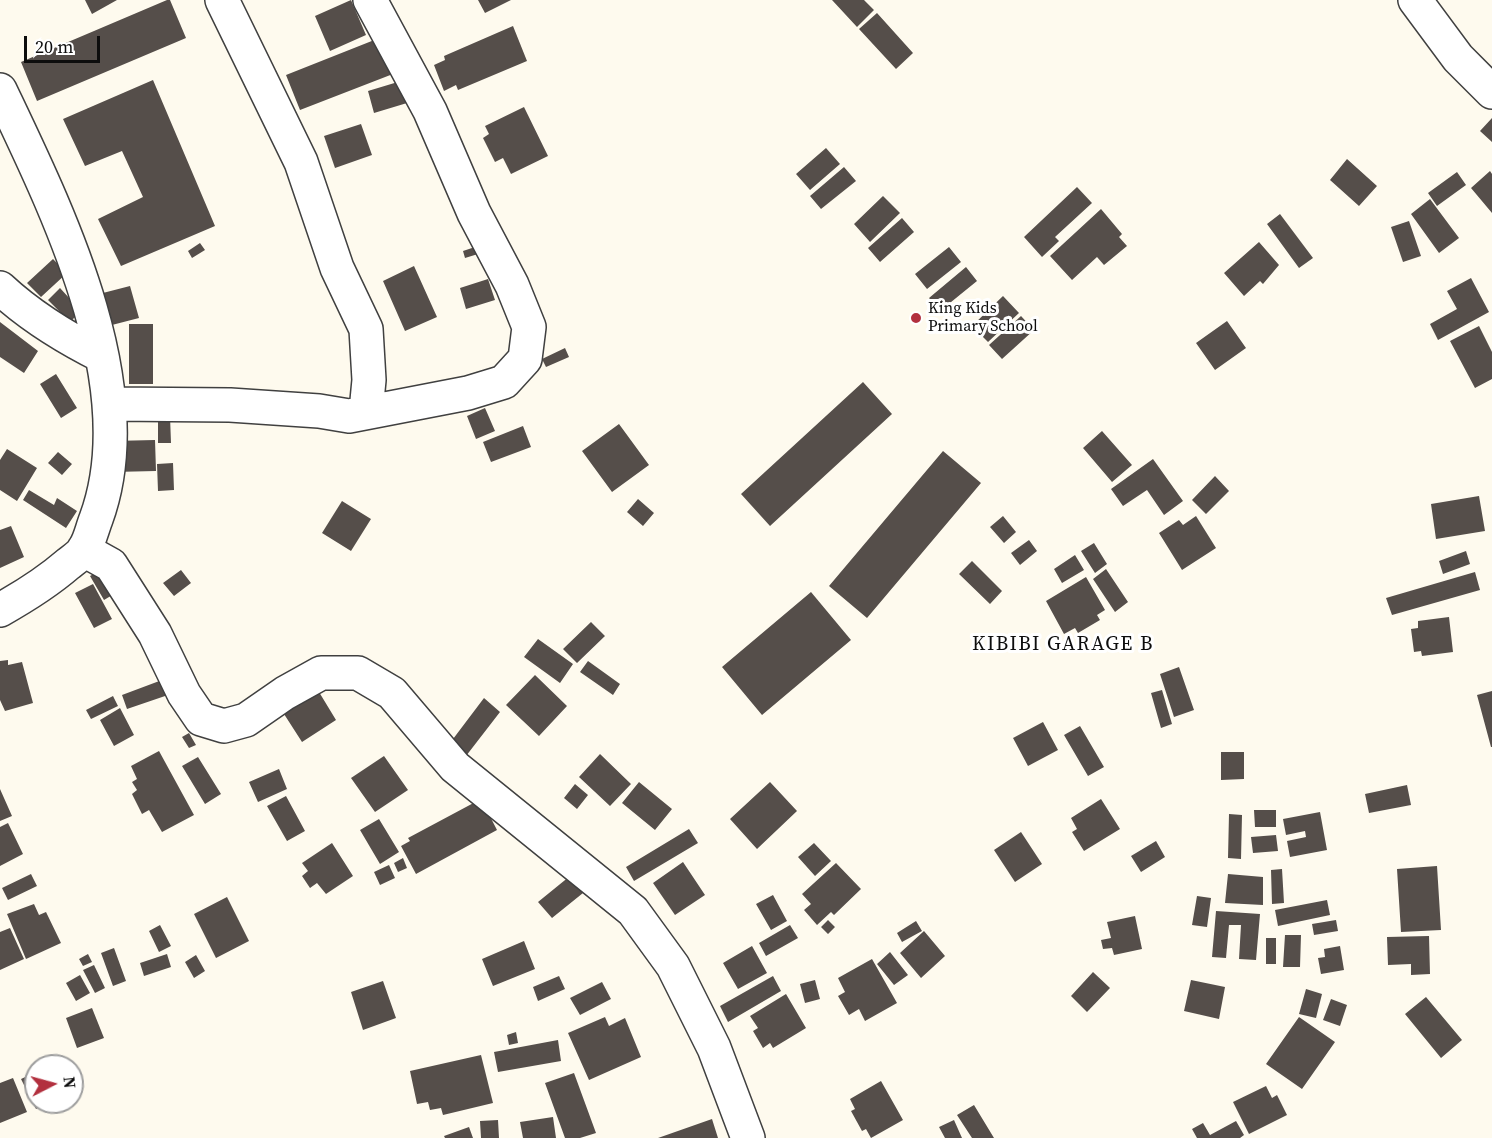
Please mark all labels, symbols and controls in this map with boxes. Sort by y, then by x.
scale bar [27,24,104,62]
text: 20 m [35,34,73,59]
place label: King Kids Primary School [928,299,1038,337]
marker: King Kids Primary School [909,311,923,325]
district label: KIBIBI GARAGE B [972,633,1154,657]
north arrow [24,1054,84,1114]
text: N [58,1075,81,1089]

